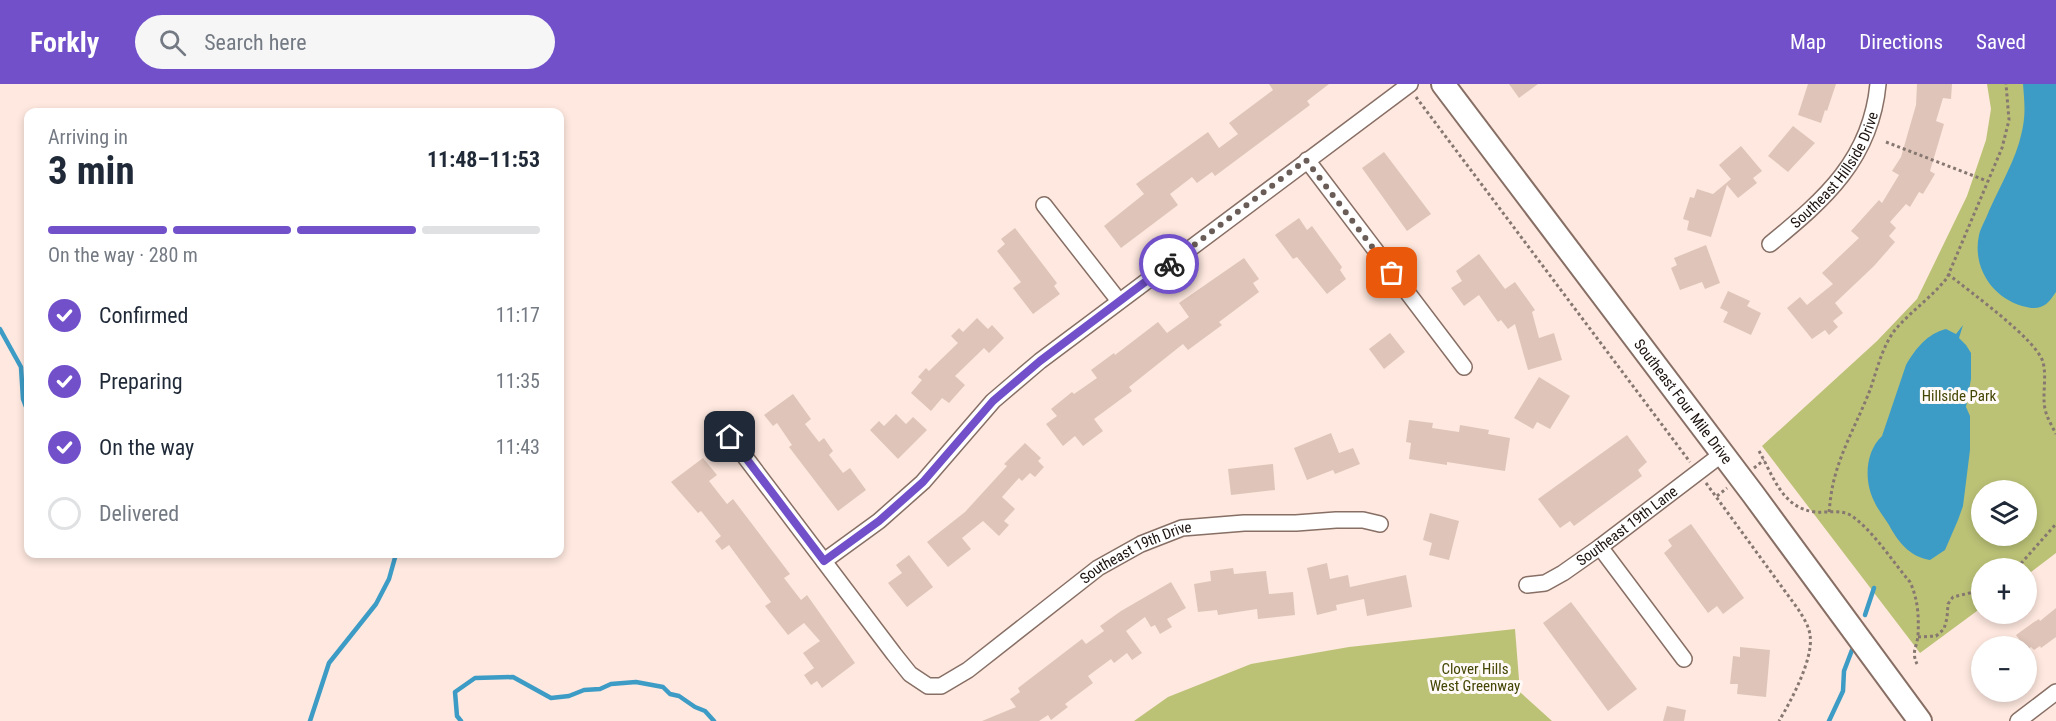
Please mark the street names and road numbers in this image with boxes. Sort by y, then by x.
street label: Southeast Hillside Drive [1787,110,1882,232]
street label: Southeast Four Mile Drive [1630,335,1736,467]
street label: Southeast 19th Lane [1573,482,1681,570]
street label: Southeast 19th Drive [1076,518,1192,588]

